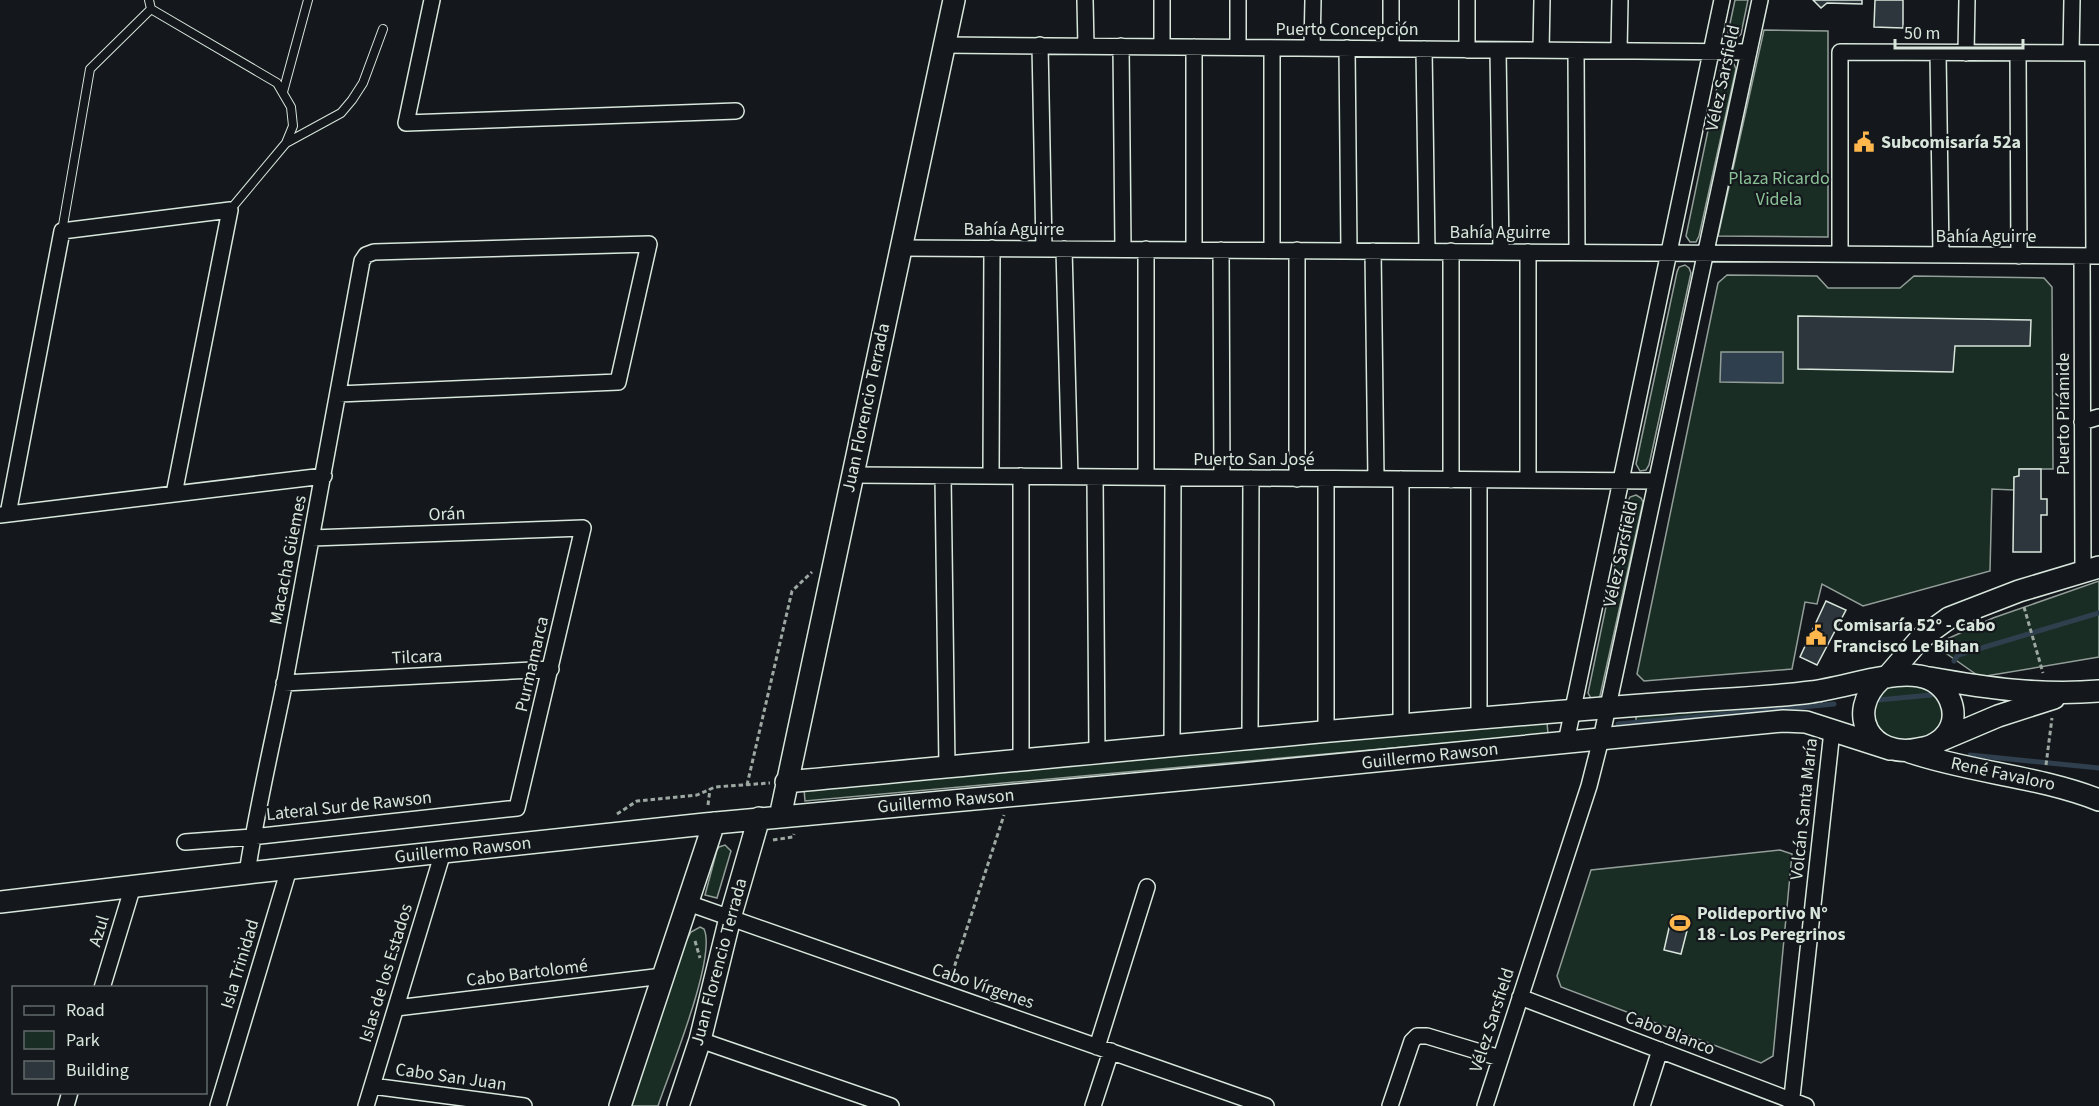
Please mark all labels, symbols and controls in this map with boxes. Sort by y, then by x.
scale bar [1895,12,2022,50]
street label: Puerto Concepción [1275,17,1419,42]
text: 50 m [1904,21,1940,46]
street label: Vélez Sarsfield [1700,22,1746,134]
public building icon: Subcomisaría 52a [1852,130,1876,154]
place label: Subcomisaría 52a [1881,130,2021,155]
park label: Plaza Ricardo Videla [1728,166,1830,212]
street label: Bahía Aguirre [964,217,1064,242]
street label: Bahía Aguirre [1450,220,1550,245]
street label: Bahía Aguirre [1936,224,2036,249]
street label: Juan Florencio Terrada [836,321,896,495]
street label: Puerto Pirámide [2051,353,2076,475]
street label: Puerto San José [1193,447,1315,472]
street label: Macacha Güemes [263,493,313,627]
street label: Vélez Sarsfield [1598,498,1644,610]
street label: Orán [428,501,466,527]
place label: Comisaría 52° - Cabo Francisco Le Bihan [1833,613,1996,659]
street label: Purmamarca [509,614,555,714]
public building icon: Comisaría 52° - Cabo Francisco Le Bihan [1804,623,1828,647]
street label: Tilcara [391,643,443,671]
street label: Guillermo Rawson [1360,736,1500,776]
street label: Volcán Santa María [1784,737,1824,881]
street label: René Favaloro [1949,751,2057,797]
street label: Guillermo Rawson [877,783,1015,819]
street label: Lateral Sur de Rawson [265,785,433,827]
street label: Guillermo Rawson [393,830,533,870]
street label: Juan Florencio Terrada [685,875,753,1049]
street label: Islas de los Estados [353,901,419,1045]
place label: Polideportivo N° 18 - Los Peregrinos [1697,901,1845,947]
sports icon: Polideportivo N° 18 - Los Peregrinos [1668,911,1692,935]
street label: Azul [82,912,116,950]
street label: Isla Trinidad [215,916,265,1012]
street label: Cabo Bartolomé [465,953,589,993]
street label: Cabo Vírgenes [928,957,1038,1015]
street label: Vélez Sarsfield [1463,965,1521,1075]
legend [12,986,207,1094]
text: Road [66,998,105,1023]
street label: Cabo Blanco [1621,1004,1719,1062]
text: Park [66,1028,100,1053]
street label: Cabo San Juan [394,1057,508,1097]
text: Building [66,1058,129,1083]

